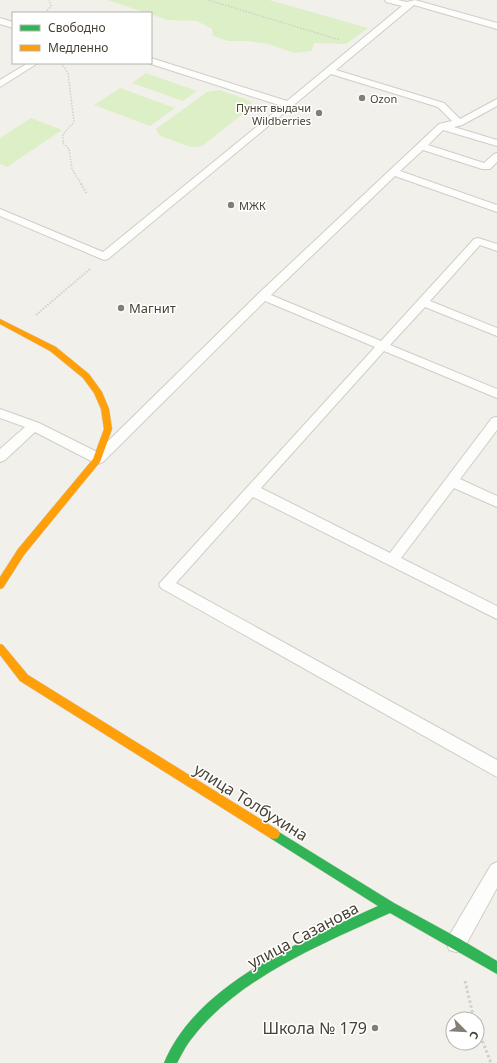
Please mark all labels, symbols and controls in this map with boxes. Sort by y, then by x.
legend [12,12,152,64]
text: Свободно [48,19,106,36]
text: Медленно [48,39,108,56]
place label: Ozon [370,91,397,106]
marker: Ozon [357,93,367,103]
place label: Пункт выдачи Wildberries [236,100,311,128]
marker: Пункт выдачи Wildberries [314,108,324,118]
place label: МЖК [239,198,266,213]
marker: МЖК [226,200,236,210]
place label: Магнит [129,299,176,317]
marker: Магнит [116,303,126,313]
street label: улица Толбухина [190,758,312,846]
street label: улица Сазанова [244,897,362,973]
north arrow [445,1011,485,1051]
place label: Школа № 179 [262,1017,367,1039]
marker: Школа № 179 [370,1023,380,1033]
text: С [466,1029,483,1042]

